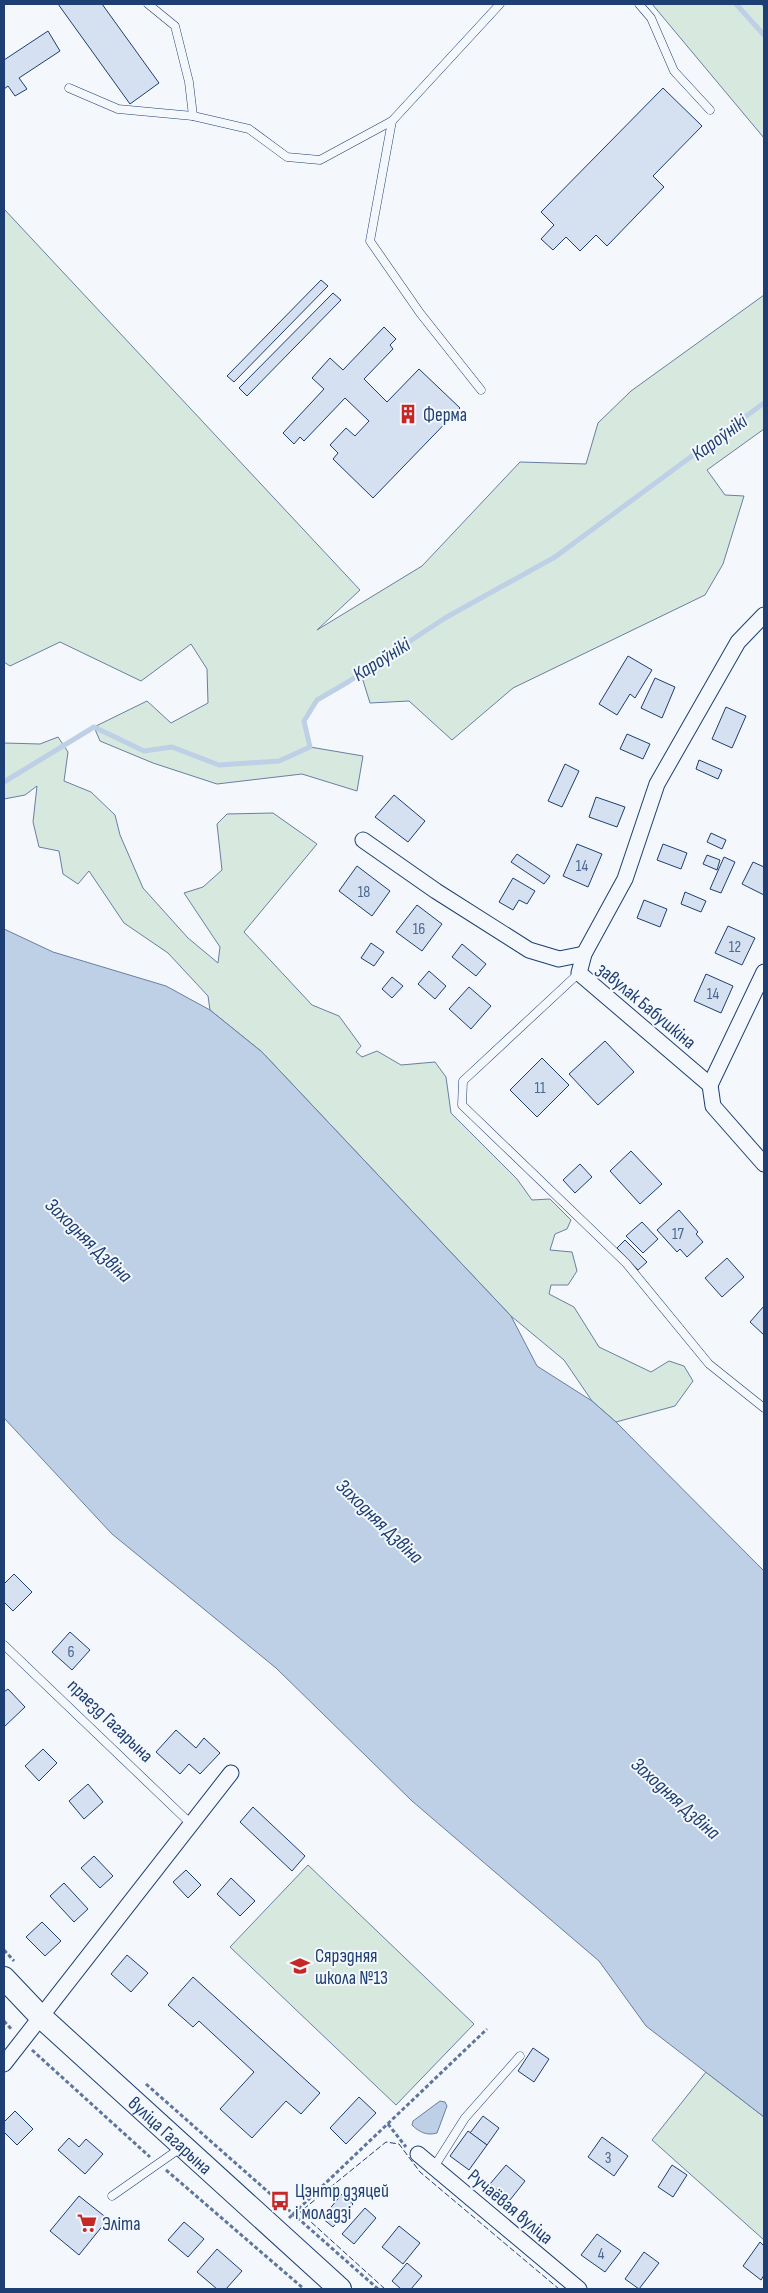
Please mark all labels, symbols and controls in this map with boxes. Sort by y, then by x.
building icon: Ферма [397,403,419,425]
place label: Ферма [423,404,467,427]
water label: Кароўнікі [687,409,753,466]
water label: Кароўнікі [348,632,416,687]
house number: 14 [576,857,588,876]
house number: 18 [358,883,370,902]
house number: 16 [413,920,425,939]
house number: 12 [729,938,741,957]
street label: завулак Бабушкіна [592,958,700,1054]
house number: 14 [707,985,719,1004]
house number: 11 [534,1079,546,1098]
water label: Заходняя Дзвіна [40,1193,137,1288]
house number: 17 [672,1225,685,1244]
water label: Заходняя Дзвіна [331,1474,428,1569]
house number: 6 [67,1643,75,1662]
street label: праезд Гагарына [62,1675,157,1768]
water label: Заходняя Дзвіна [626,1753,725,1845]
place label: Сярэдняя школа №13 [315,1945,388,1990]
school or university icon: Сярэдняя школа №13 [289,1955,311,1977]
street label: вуліца Гагарына [123,2092,216,2180]
house number: 3 [605,2149,611,2168]
street label: Ручаёвая вуліца [463,2165,557,2249]
place label: Цэнтр дзяцей і моладзі [295,2180,389,2225]
bus stop icon: Цэнтр дзяцей і моладзі [269,2190,291,2212]
supermarket icon: Эліта [76,2212,98,2234]
place label: Эліта [102,2213,141,2236]
house number: 4 [598,2245,605,2264]

